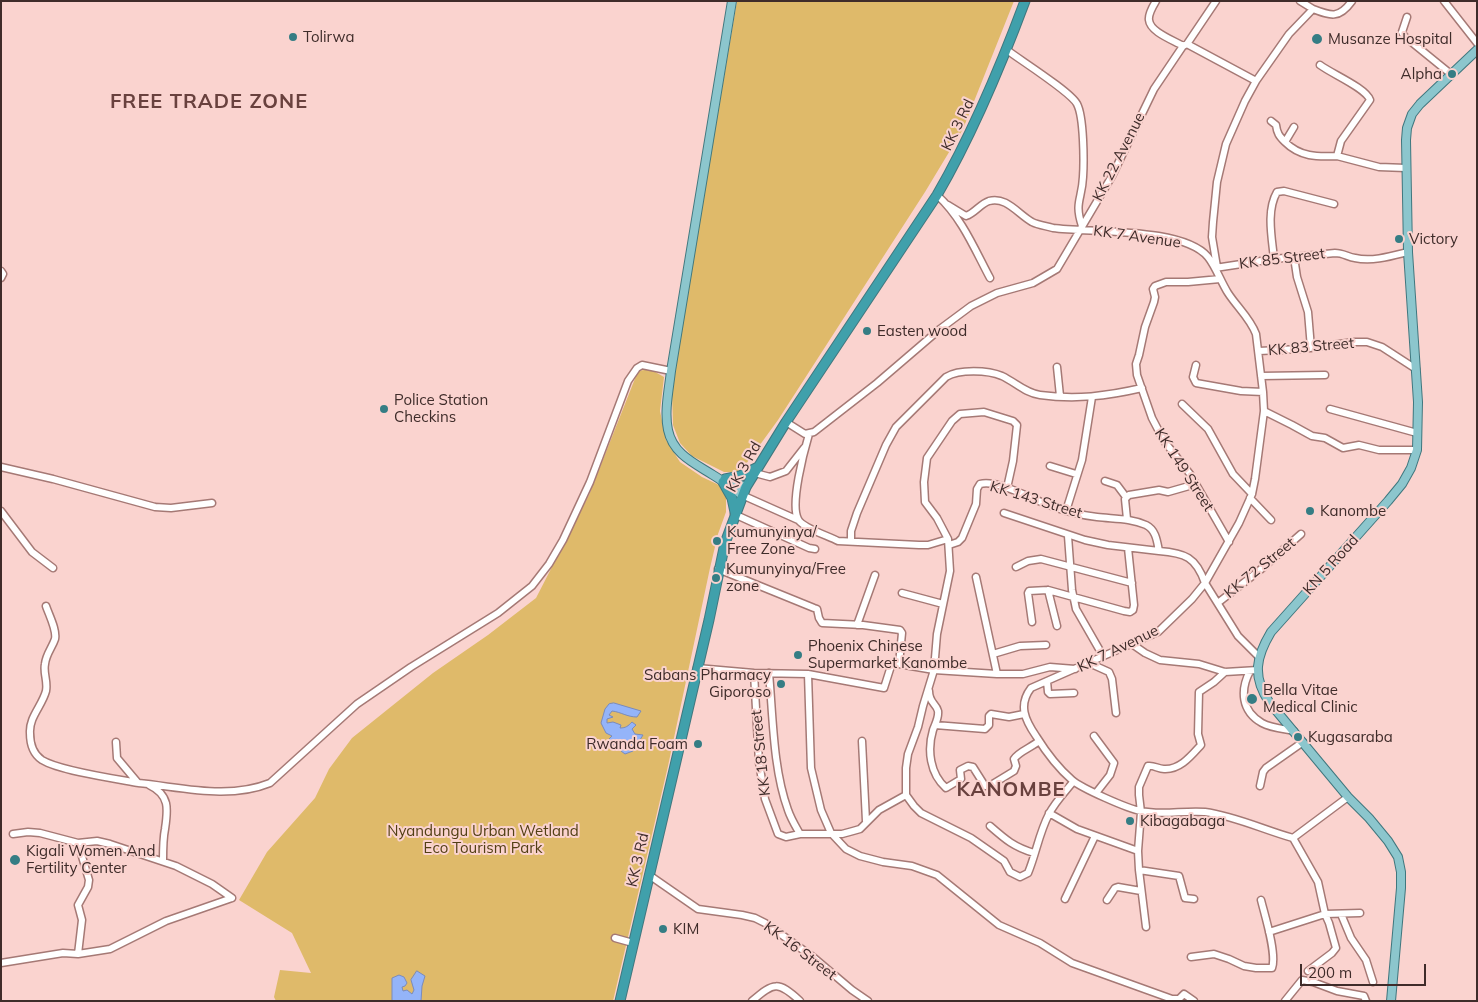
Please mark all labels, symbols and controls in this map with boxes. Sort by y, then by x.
place label: Tolirwa [303,28,354,46]
place label: Musanze Hospital [1328,30,1452,48]
marker: Tolirwa [287,31,299,43]
marker: Musanze Hospital [1310,32,1324,46]
place label: Alpha [1401,65,1442,83]
marker: Alpha [1446,68,1458,80]
district label: FREE TRADE ZONE [108,90,310,114]
street label: KK 3 Rd [938,96,978,154]
street label: KK 22 Avenue [1089,110,1149,204]
street label: KK 7 Avenue [1092,222,1182,252]
place label: Victory [1409,230,1458,248]
marker: Victory [1393,233,1405,245]
street label: KK 85 Street [1238,245,1326,273]
place label: Easten wood [877,322,967,340]
marker: Easten wood [861,325,873,337]
street label: KK 83 Street [1267,334,1355,360]
place label: Police Station Checkins [394,391,488,426]
marker: Police Station Checkins [378,403,390,415]
street label: KK 149 Street [1150,425,1218,515]
street label: KK 3 Rd [723,439,765,495]
street label: KK 143 Street [988,477,1084,523]
place label: Kanombe [1320,502,1386,520]
marker: Kanombe [1304,505,1316,517]
place label: Kumunyinya/ Free Zone [727,523,817,558]
street label: KN 5 Road [1299,531,1363,599]
street label: KK 72 Street [1221,534,1299,602]
marker: Kumunyinya/ Free Zone [711,535,723,547]
place label: Kumunyinya/Free zone [726,560,846,595]
marker: Kumunyinya/Free zone [710,572,722,584]
street label: KK 7 Avenue [1074,622,1162,676]
place label: Phoenix Chinese Supermarket Kanombe [808,637,967,672]
marker: Phoenix Chinese Supermarket Kanombe [792,649,804,661]
place label: Sabans Pharmacy Giporoso [644,666,771,701]
marker: Sabans Pharmacy Giporoso [775,678,787,690]
place label: Bella Vitae Medical Clinic [1263,681,1358,716]
marker: Bella Vitae Medical Clinic [1245,692,1259,706]
street label: KK 18 Street [748,709,774,797]
place label: Kugasaraba [1308,728,1393,746]
marker: Kugasaraba [1292,731,1304,743]
place label: Rwanda Foam [586,735,688,753]
marker: Rwanda Foam [692,738,704,750]
district label: KANOMBE [956,778,1066,802]
place label: Kibagabaga [1140,812,1225,830]
marker: Kibagabaga [1124,815,1136,827]
park label: Nyandungu Urban Wetland Eco Tourism Park [387,822,579,857]
street label: KK 3 Rd [623,831,653,889]
place label: Kigali Women And Fertility Center [26,842,155,877]
marker: Kigali Women And Fertility Center [8,853,22,867]
street label: KK 16 Street [760,918,840,984]
place label: KIM [673,920,699,938]
marker: KIM [657,923,669,935]
scale bar [1303,954,1429,986]
text: 200 m [1308,963,1352,982]

